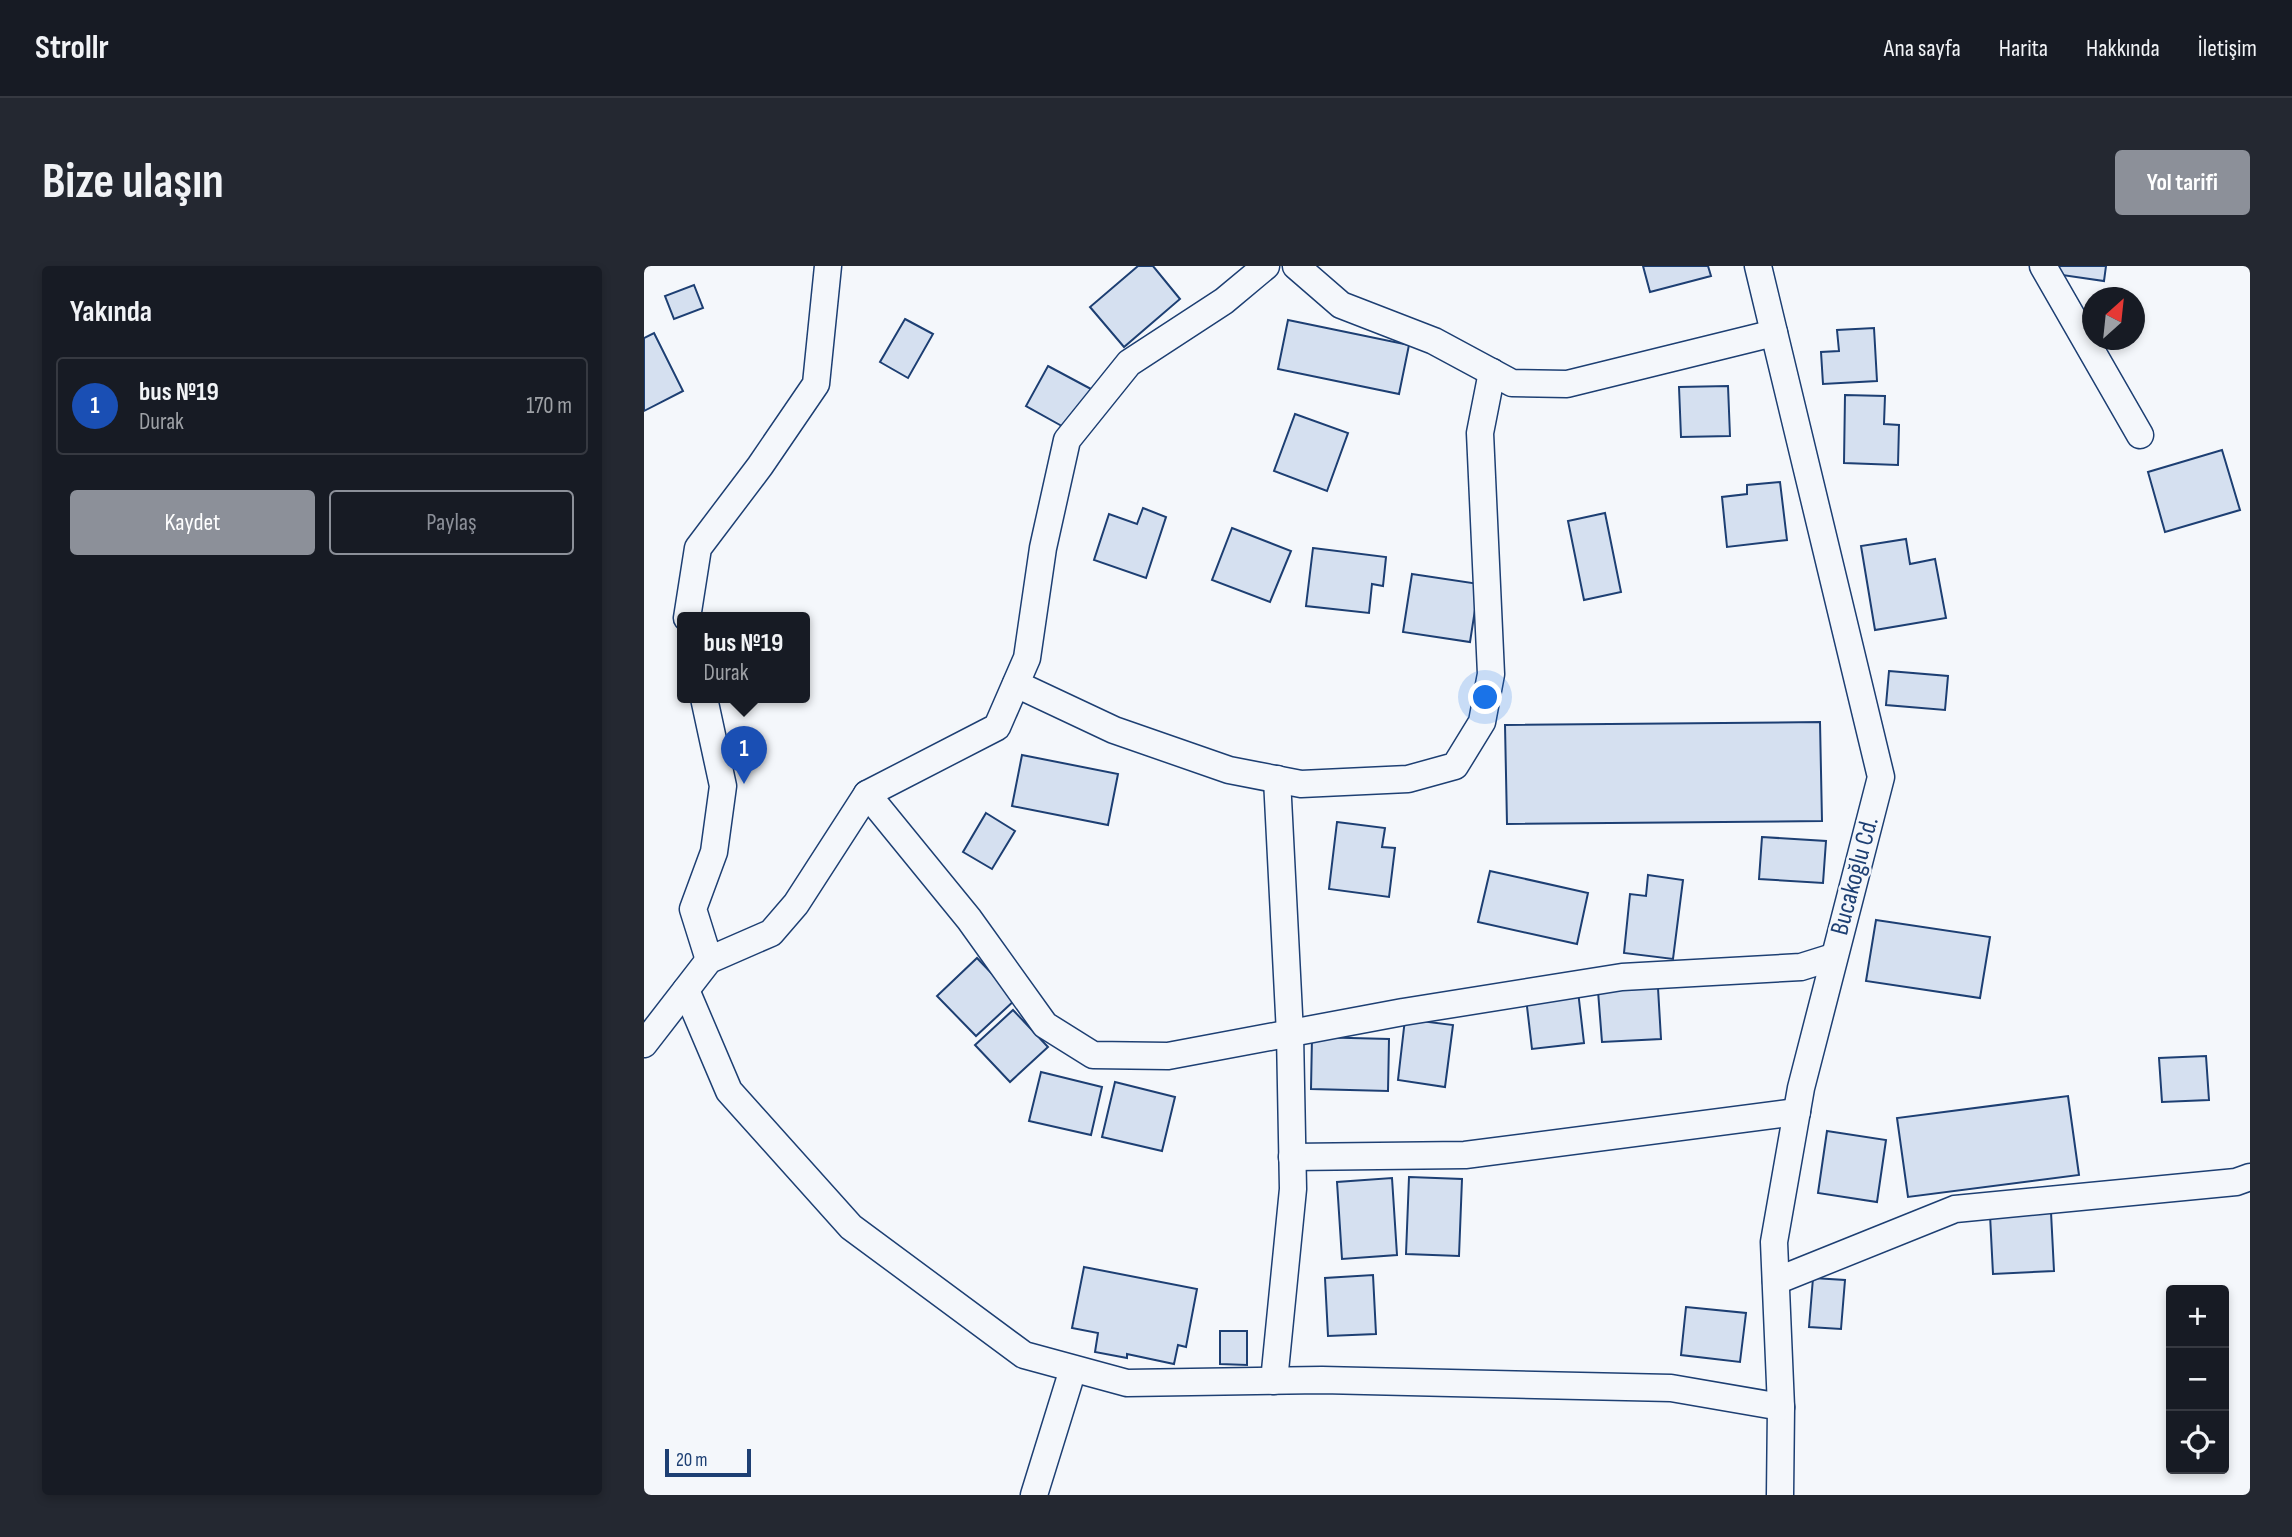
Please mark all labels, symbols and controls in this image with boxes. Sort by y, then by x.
text: Strollr [35,28,109,68]
text: Ana sayfa [1884,34,1961,63]
text: Harita [1999,34,2048,63]
text: Hakkında [2086,34,2160,63]
text: İletişim [2198,34,2257,63]
button: Yol tarifi [2115,150,2250,215]
text: Bize ulaşın [42,153,224,212]
north arrow [2082,287,2145,350]
text: Yakında [70,294,152,330]
text: bus №19 [139,377,219,408]
text: 1 [90,392,100,420]
text: 170 m [526,392,572,420]
text: Durak [139,408,184,436]
button: Kaydet [70,490,315,555]
button: Paylaş [329,490,574,555]
popup [677,612,810,703]
text: bus №19 [704,628,783,659]
text: Durak [704,659,748,687]
your location [1468,680,1502,714]
pin: 1 [721,726,767,784]
street label: Bucakoğlu Cd. [1824,814,1886,938]
map controls [2166,1285,2229,1474]
button: + [2166,1285,2229,1348]
button: − [2166,1348,2229,1411]
button: locate [2166,1411,2229,1474]
scale bar [665,1446,751,1478]
text: 20 m [676,1449,708,1472]

